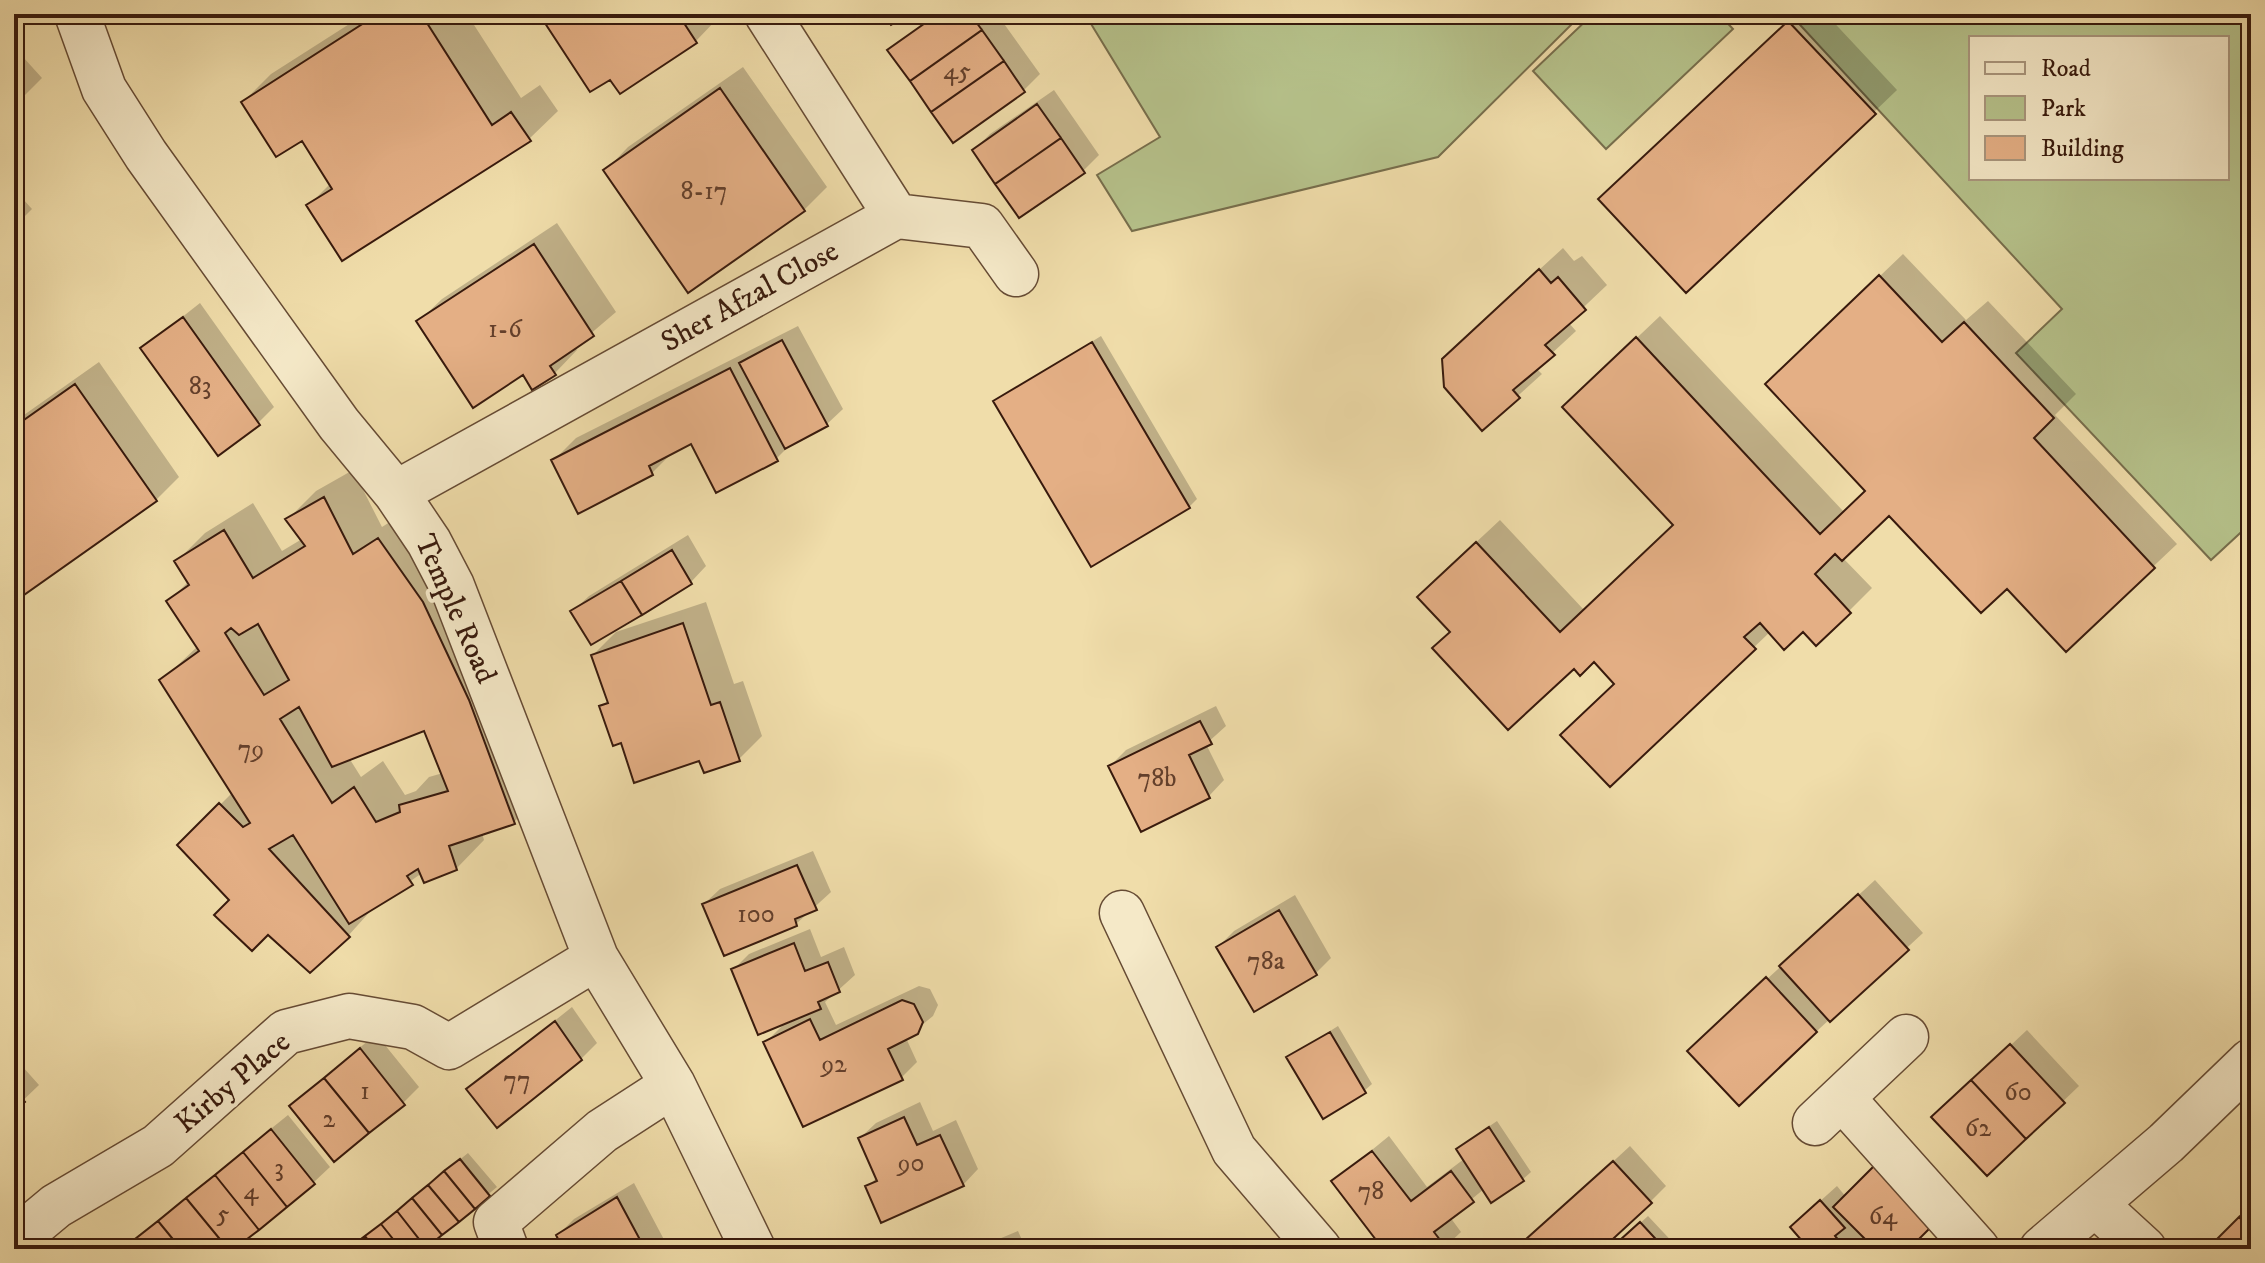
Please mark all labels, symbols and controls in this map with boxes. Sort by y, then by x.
legend [1969,36,2229,180]
text: Road [2041,54,2091,84]
house number: 45 [943,55,971,88]
text: Park [2041,94,2086,124]
text: Building [2041,134,2124,164]
house number: 8-17 [681,175,727,208]
street label: Sher Afzal Close [655,233,845,361]
house number: 1-6 [488,313,523,346]
house number: 83 [189,370,211,403]
street label: Temple Road [406,529,504,689]
house number: 79 [238,733,264,766]
house number: 78b [1138,762,1176,795]
house number: 100 [737,898,775,931]
house number: 78a [1247,945,1285,978]
street label: Kirby Place [168,1024,298,1142]
house number: 92 [819,1048,847,1081]
house number: 77 [503,1064,531,1097]
house number: 1 [360,1075,370,1108]
house number: 60 [2004,1076,2032,1109]
house number: 2 [323,1103,336,1136]
house number: 62 [1965,1112,1991,1145]
house number: 90 [896,1147,924,1180]
house number: 3 [274,1152,284,1185]
house number: 4 [244,1175,260,1208]
house number: 78 [1358,1175,1384,1208]
house number: 5 [217,1198,230,1231]
house number: 64 [1869,1200,1898,1233]

